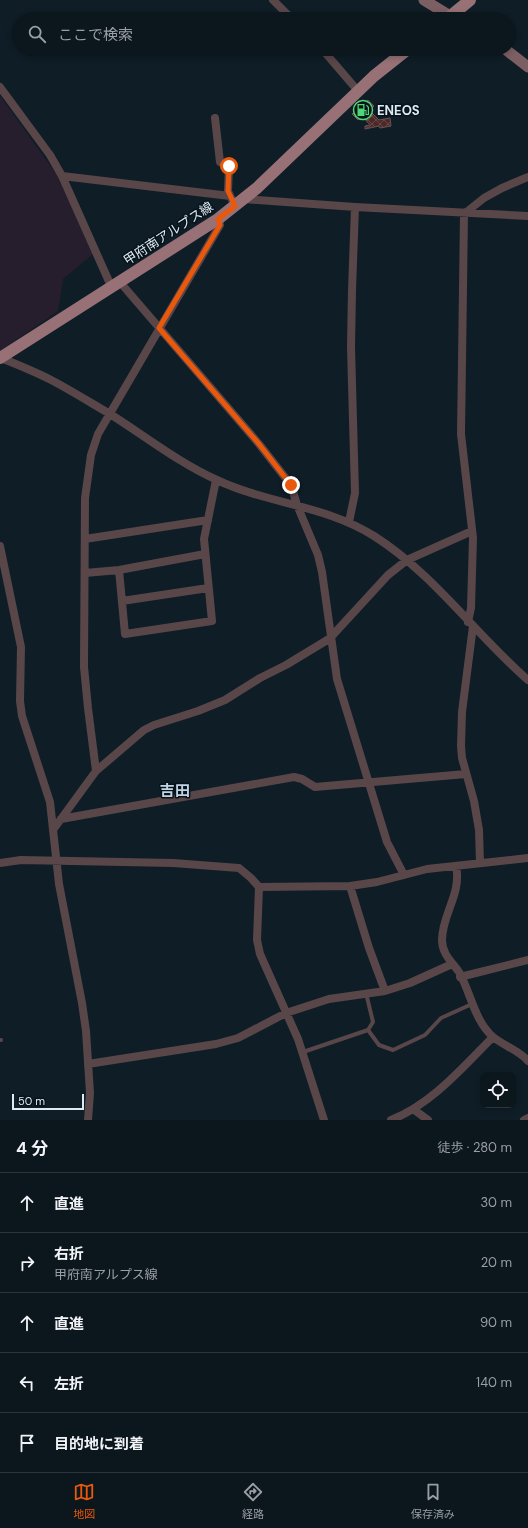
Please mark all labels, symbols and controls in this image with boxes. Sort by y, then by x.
search box [12,12,516,56]
icon: search [26,23,48,45]
text: ここで検索 [58,25,133,45]
fuel station icon: ENEOS [352,99,374,121]
place label: ENEOS [377,102,420,119]
route start [220,157,238,175]
street label: 甲府南アルプス線 [120,198,216,269]
route end [282,476,300,494]
district label: 吉田 [160,781,190,801]
map controls [480,1072,516,1108]
button: locate [480,1072,516,1108]
scale bar [12,1092,84,1111]
text: 50 m [18,1094,45,1108]
text: 4 分 [16,1137,48,1159]
text: 徒歩 · 280 m [437,1139,512,1156]
icon: ahead [16,1192,38,1214]
text: 直進 [54,1194,84,1214]
text: 30 m [480,1194,512,1211]
text: 右折 [54,1244,84,1264]
icon: right [16,1252,38,1274]
text: 20 m [481,1254,512,1271]
text: 甲府南アルプス線 [54,1266,158,1283]
icon: ahead [16,1312,38,1334]
text: 直進 [54,1314,84,1334]
text: 90 m [480,1314,512,1331]
icon: left [16,1372,38,1394]
text: 左折 [54,1374,84,1394]
text: 140 m [476,1374,512,1391]
icon: arrive [16,1432,38,1454]
text: 目的地に到着 [54,1434,144,1454]
tab: 地図 [73,1481,95,1521]
tab: 経路 [242,1481,264,1521]
tab: 保存済み [411,1481,455,1521]

